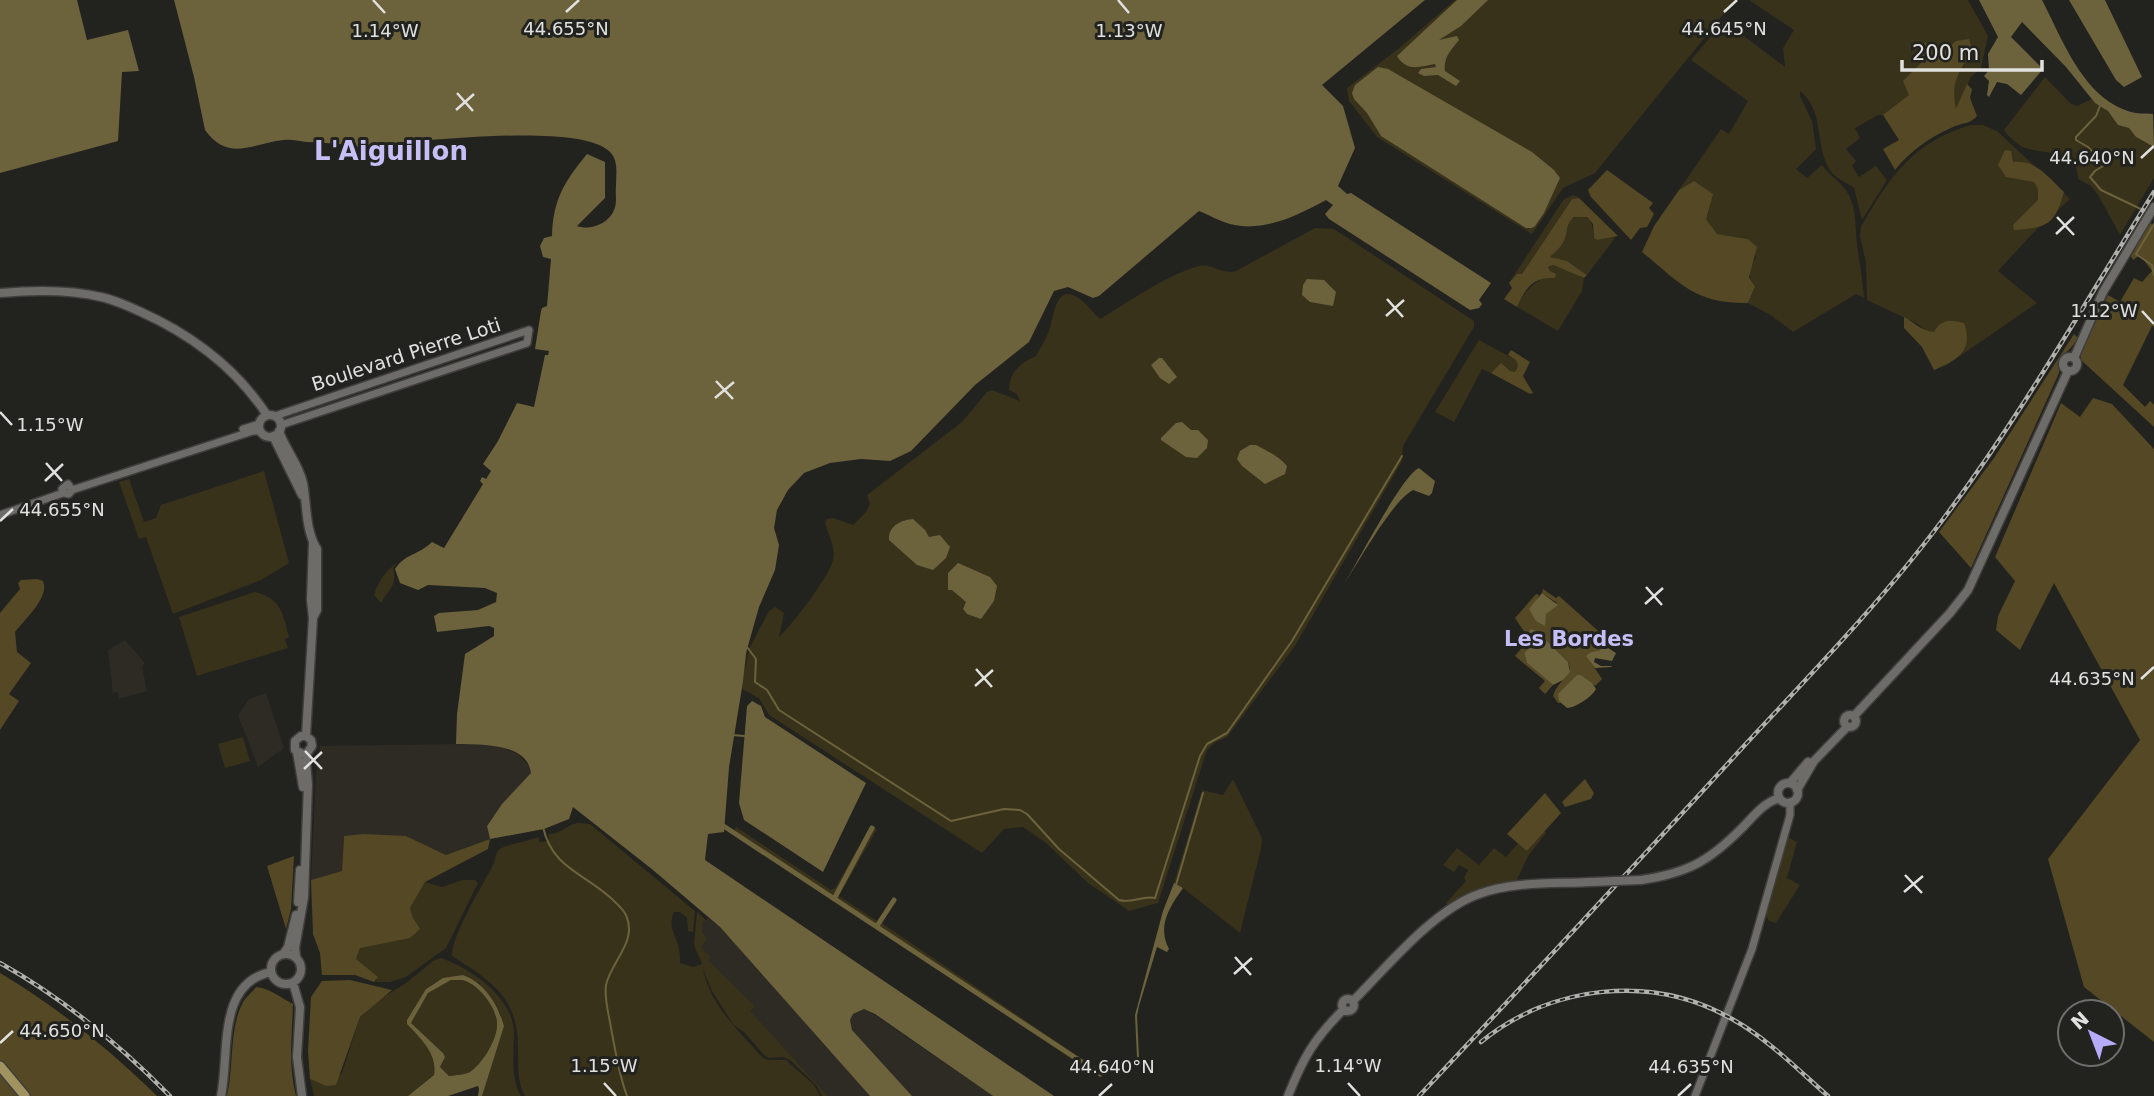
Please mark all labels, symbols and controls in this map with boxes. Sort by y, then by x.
text: 44.655°N [523,18,609,39]
text: 44.645°N [1681,18,1767,39]
text: 1.14°W [352,20,419,41]
text: 1.13°W [1096,20,1163,41]
scale bar [1902,28,2042,72]
text: 200 m [1912,41,1979,65]
district label: L'Aiguillon [314,136,468,166]
text: 44.640°N [2049,147,2135,168]
text: 1.12°W [2071,300,2138,321]
street label: Boulevard Pierre Loti [309,313,503,395]
text: 1.15°W [17,414,84,435]
text: 44.655°N [19,499,105,520]
district label: Les Bordes [1504,627,1634,651]
text: 44.635°N [2049,668,2135,689]
north arrow [2056,998,2126,1068]
text: N [2066,1007,2093,1034]
text: 44.650°N [19,1020,105,1041]
text: 1.15°W [571,1055,638,1076]
text: 1.14°W [1315,1055,1382,1076]
text: 44.640°N [1069,1056,1155,1077]
text: 44.635°N [1648,1056,1734,1077]

